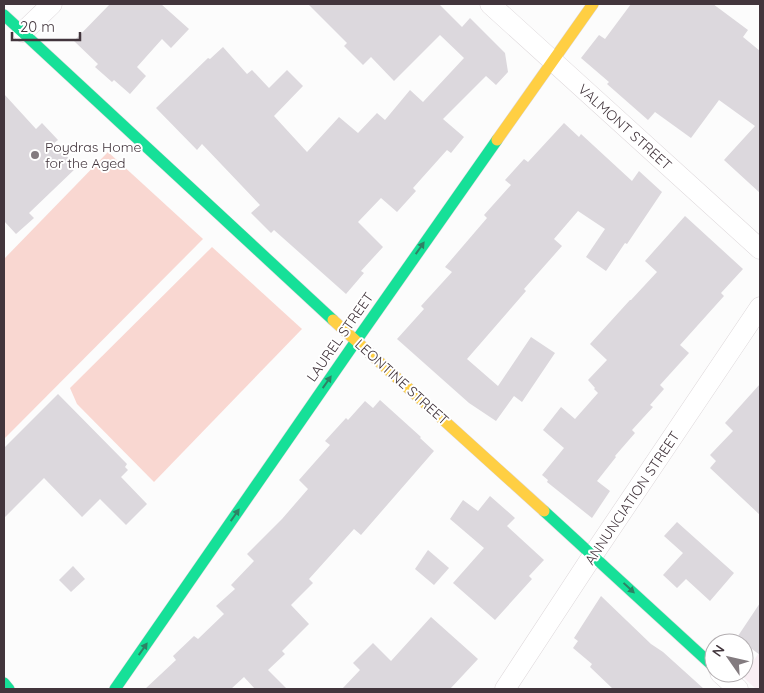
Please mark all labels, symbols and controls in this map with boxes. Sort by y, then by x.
scale bar [12,10,80,42]
text: 20 m [20,17,55,36]
street label: VALMONT STREET [574,80,676,174]
place label: Poydras Home for the Aged [45,138,141,172]
marker: Poydras Home for the Aged [29,149,41,161]
one-way arrow [415,242,425,255]
street label: LAUREL STREET [303,289,377,385]
street label: LEONTINE STREET [351,335,453,429]
one-way arrow [322,375,332,389]
street label: ANNUNCIATION STREET [581,428,683,568]
one-way arrow [230,509,240,522]
one-way arrow [623,582,635,594]
north arrow [704,633,754,683]
text: N [708,641,729,660]
one-way arrow [138,642,147,656]

